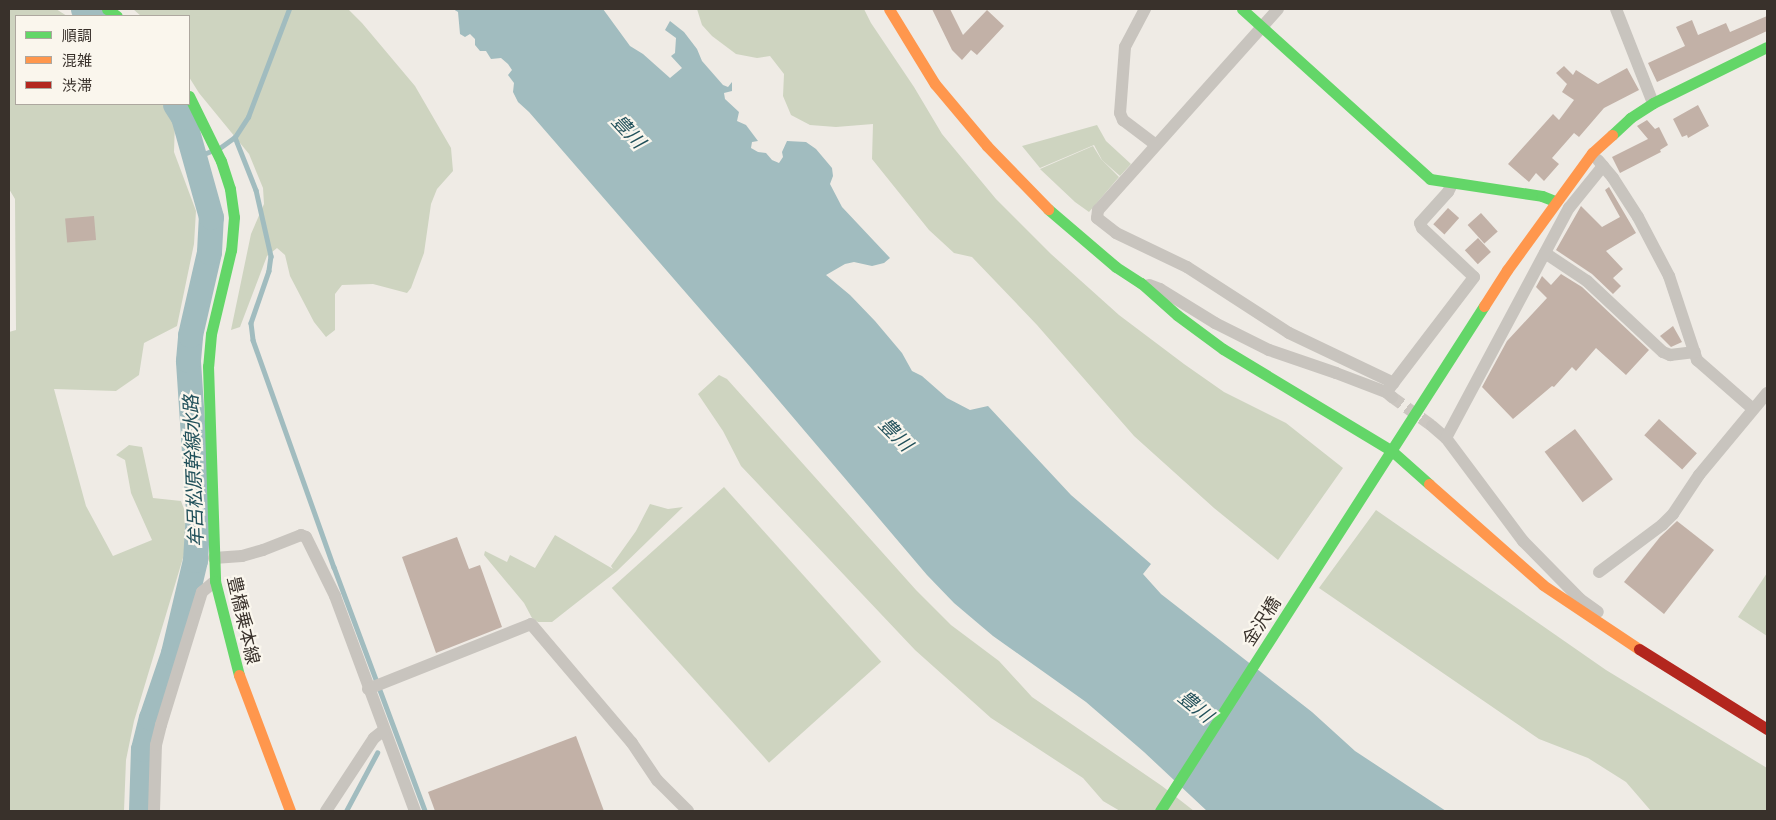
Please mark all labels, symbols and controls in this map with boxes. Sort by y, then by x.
legend [15,15,190,105]
text: 順調 [62,26,92,44]
text: 混雑 [62,51,92,69]
text: 渋滞 [62,76,92,94]
water label: 豊川 [608,109,650,153]
water label: 牟呂松原幹線水路 [179,395,207,547]
water label: 豊川 [875,413,917,455]
street label: 豊橋乗本線 [223,574,265,666]
street label: 金沢橋 [1237,592,1285,650]
water label: 豊川 [1174,685,1218,727]

